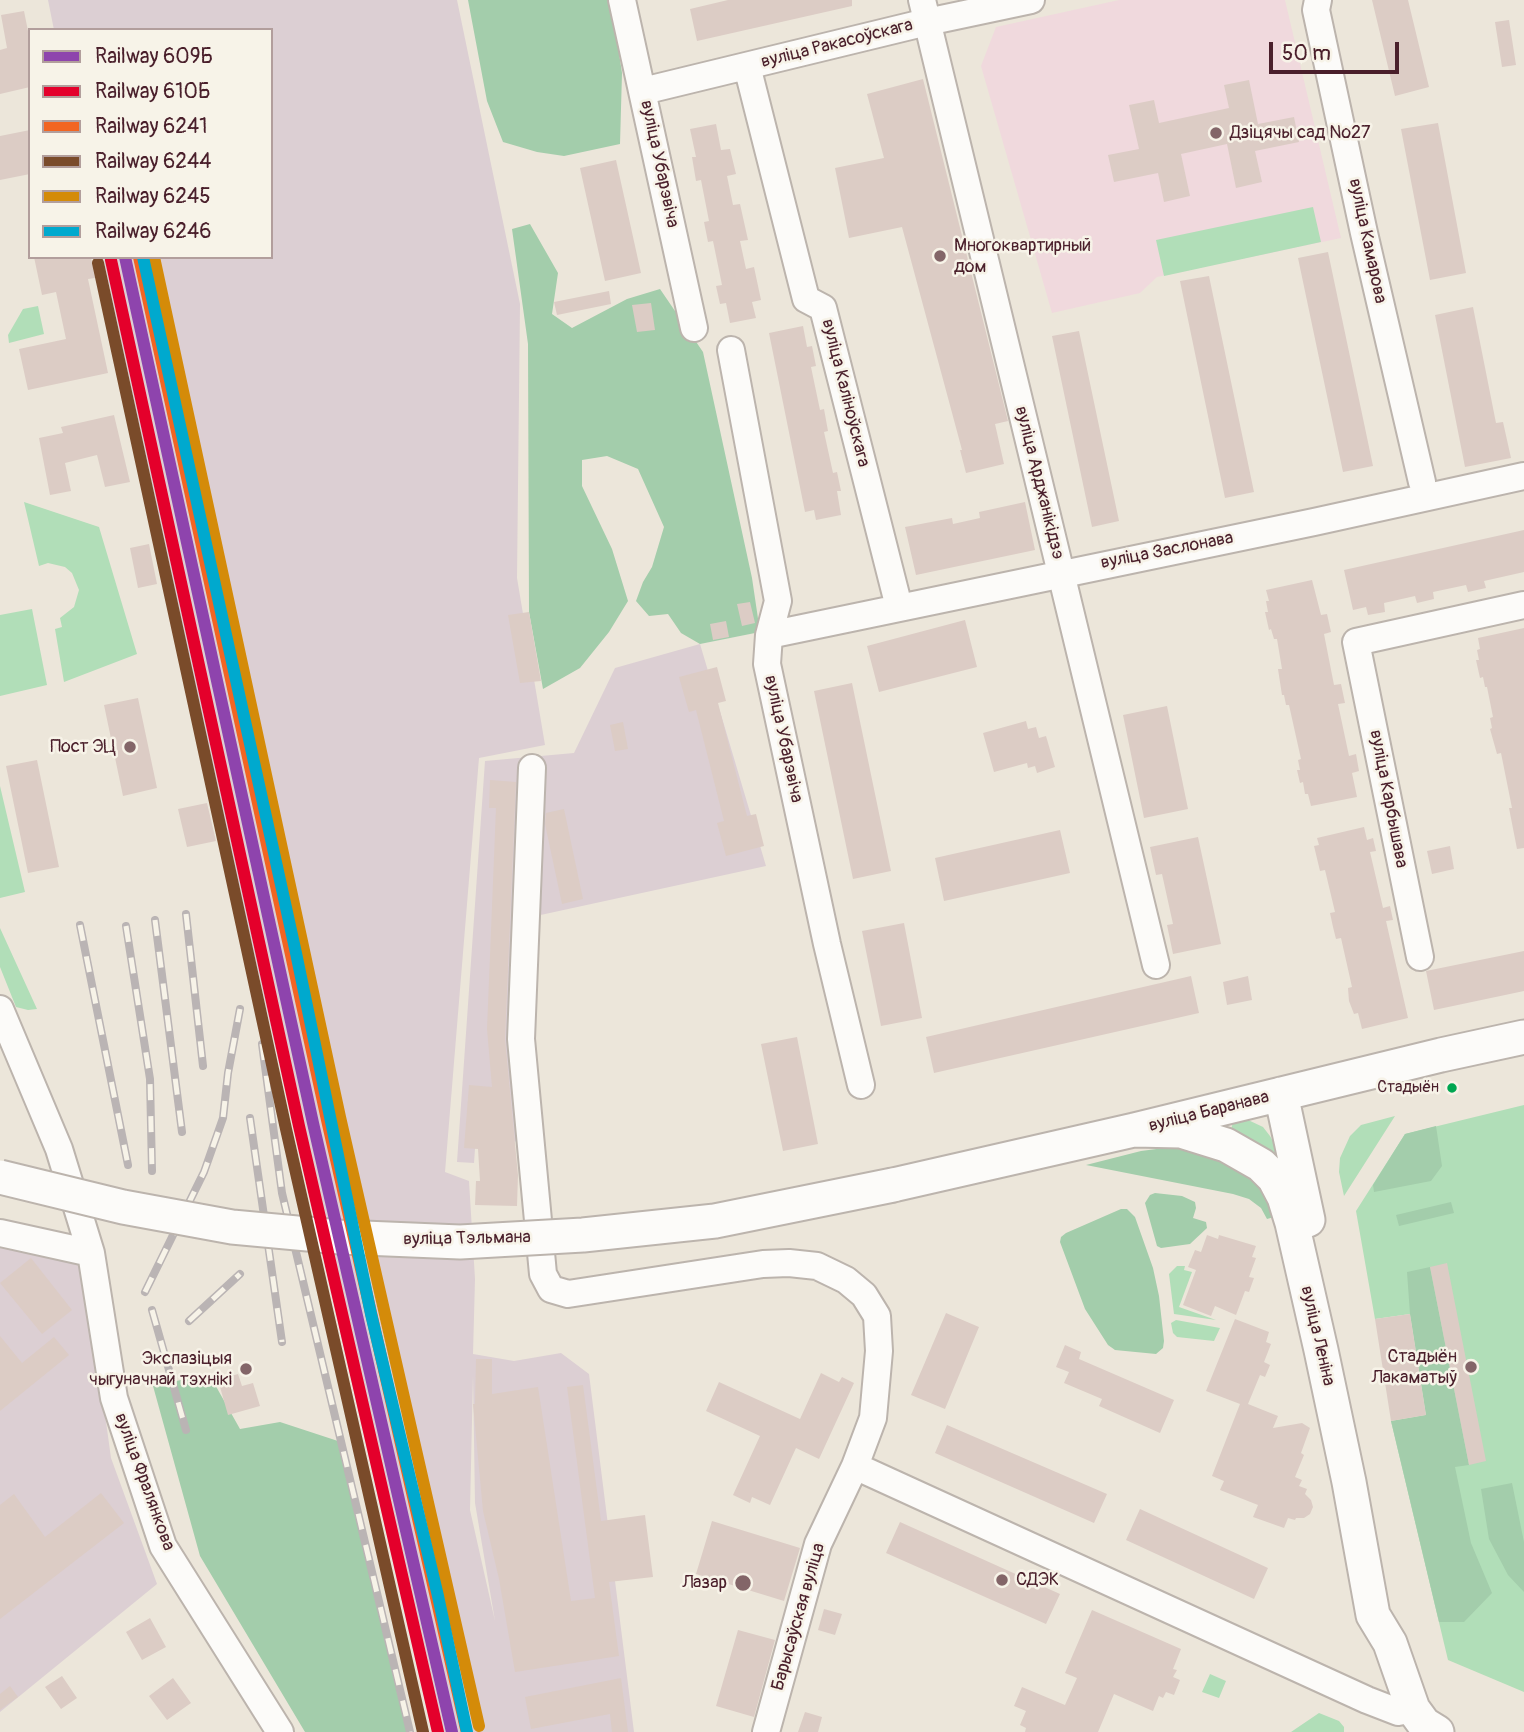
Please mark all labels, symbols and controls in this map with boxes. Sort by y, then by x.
street label: вуліца Ракасоўскага [759,15,915,73]
legend [28,28,273,259]
scale bar [1272,28,1402,72]
text: 50 m [1282,40,1331,67]
text: Railway 609Б [95,43,213,70]
text: Railway 610Б [95,78,211,105]
street label: вуліца Убарэвіча [635,98,683,230]
text: Railway 6241 [95,113,207,140]
place label: Дзіцячы сад №27 [1230,122,1371,144]
marker: Дзіцячы сад №27 [1208,125,1224,141]
text: Railway 6244 [95,148,211,175]
street label: вуліца Камарова [1343,177,1391,305]
text: Railway 6245 [95,183,211,210]
text: Railway 6246 [95,218,212,245]
place label: Многоквартирный дом [954,235,1091,278]
marker: Многоквартирный дом [932,248,948,264]
street label: вуліца Каліноўскага [816,317,874,469]
street label: вуліца Арджанікідзэ [1009,404,1069,562]
street label: вуліца Заслонава [1099,528,1235,574]
street label: вуліца Убарэвіча [759,673,807,805]
street label: вуліца Карбышава [1364,728,1412,870]
place label: Пост ЭЦ [50,736,116,758]
marker: Пост ЭЦ [122,739,138,755]
place label: Стадыён [1377,1078,1439,1098]
marker: Стадыён [1445,1081,1459,1095]
street label: вуліца Баранава [1147,1087,1271,1137]
street label: вуліца Тэльмана [403,1227,531,1251]
street label: вуліца Леніна [1295,1284,1339,1388]
place label: Стадыён Лакаматыў [1372,1346,1457,1388]
place label: Экспазіцыя чыгуначнай тэхнікі [89,1348,232,1390]
marker: Стадыён Лакаматыў [1463,1359,1479,1375]
marker: Экспазіцыя чыгуначнай тэхнікі [238,1361,254,1377]
street label: вуліца Фралянкова [109,1410,179,1554]
street label: Барысаўская вуліца [768,1541,830,1693]
place label: СДЭК [1016,1569,1059,1591]
place label: Лазар [682,1572,727,1594]
marker: СДЭК [994,1572,1010,1588]
marker: Лазар [733,1573,753,1593]

